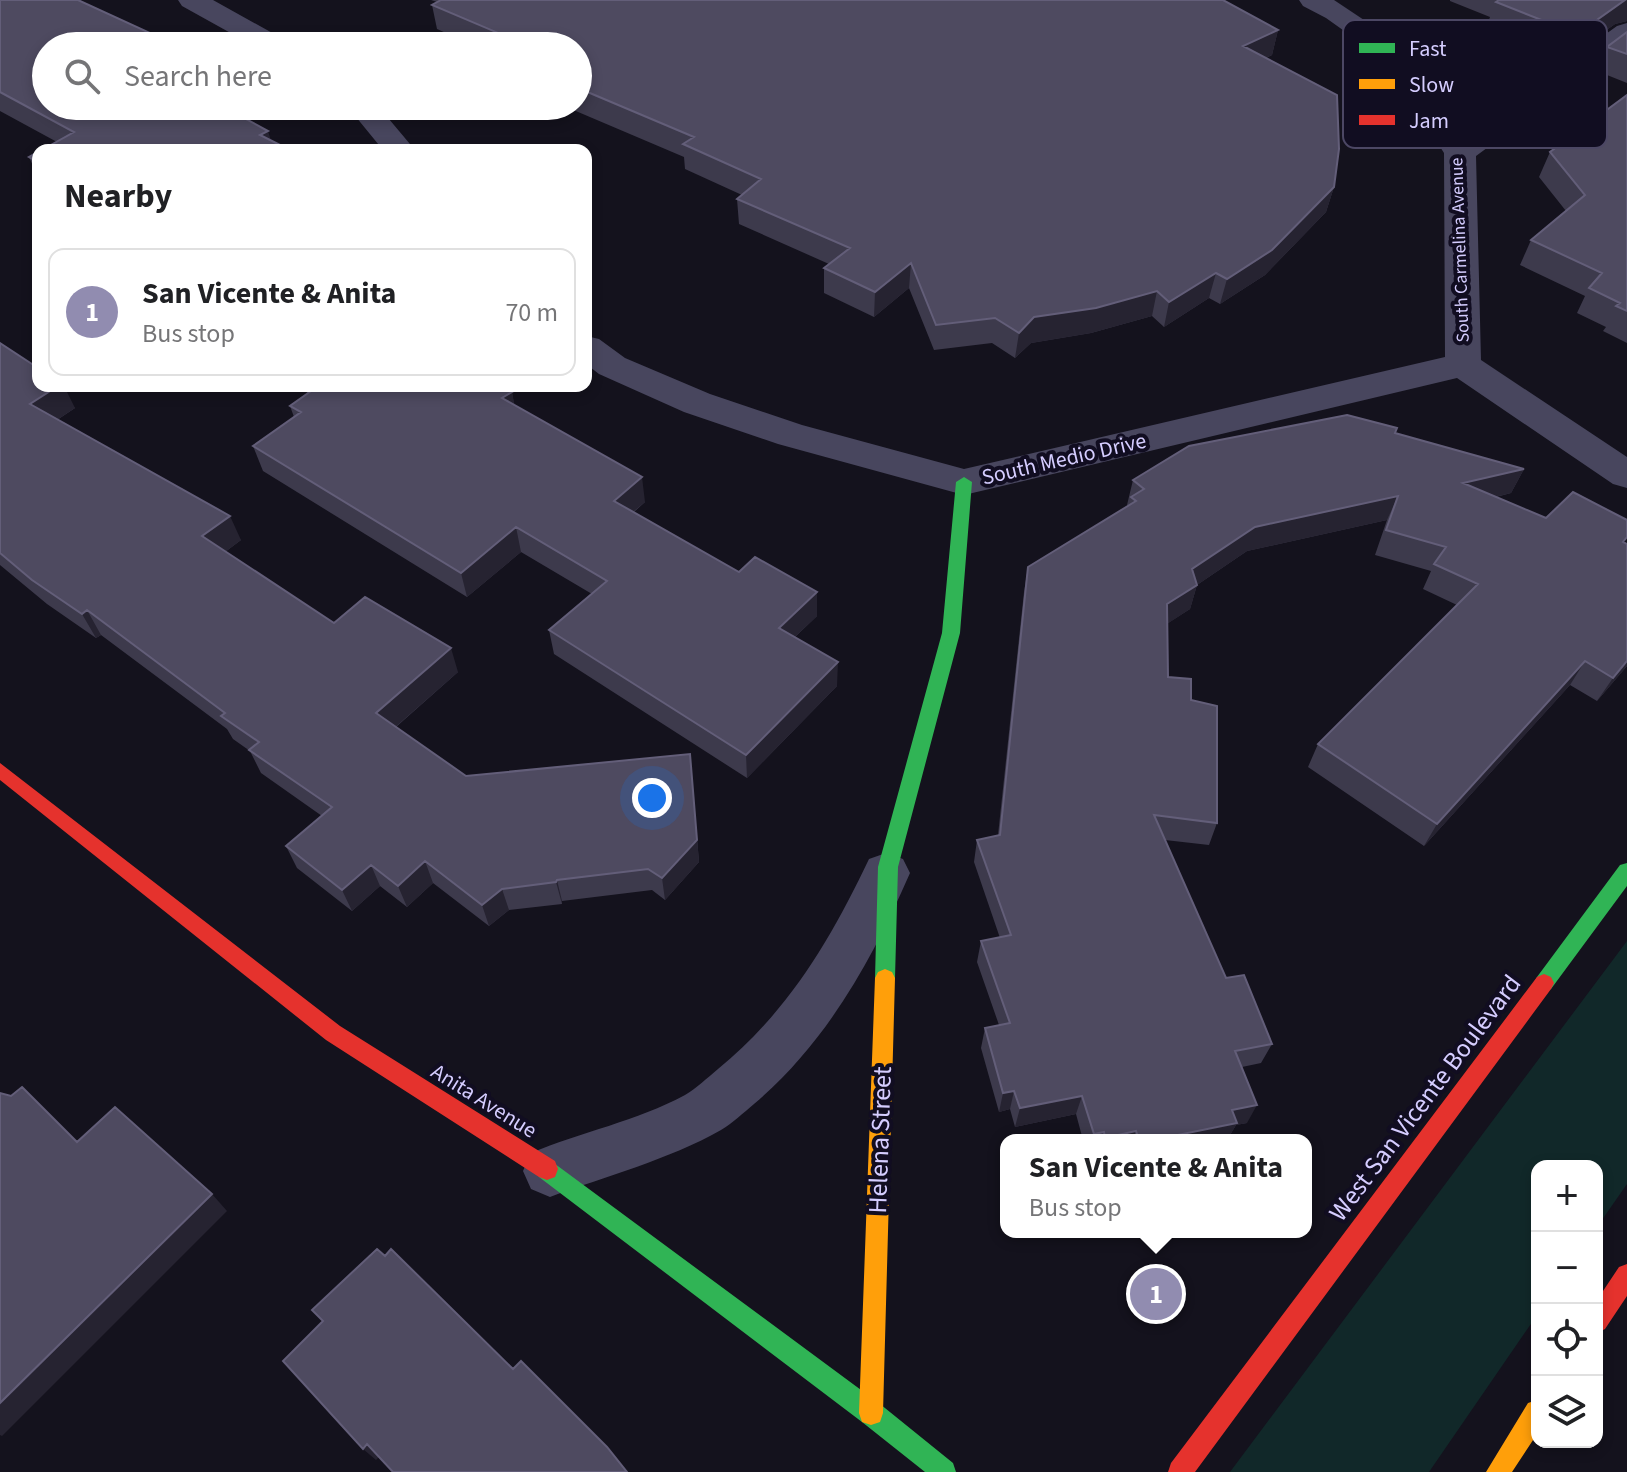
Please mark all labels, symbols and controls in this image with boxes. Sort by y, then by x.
legend [1343,20,1607,148]
search box [32,32,592,120]
text: Fast [1409,33,1447,65]
icon: search [60,54,104,98]
text: Search here [124,55,272,98]
text: Slow [1409,69,1454,101]
text: Jam [1409,105,1449,137]
street label: South Carmelina Avenue [1444,157,1476,343]
text: Nearby [64,172,172,221]
text: San Vicente & Anita [142,272,396,315]
text: 1 [85,294,99,331]
text: 70 m [505,294,558,331]
text: Bus stop [142,315,235,352]
street label: South Medio Drive [979,424,1150,493]
your location [632,778,672,818]
street label: West San Vicente Boulevard [1320,967,1530,1229]
street label: Anita Avenue [425,1056,543,1146]
street label: Helena Street [859,1066,901,1214]
popup [1000,1134,1312,1238]
text: San Vicente & Anita [1029,1146,1283,1189]
map controls [1531,1160,1603,1448]
button: + [1531,1160,1603,1232]
text: Bus stop [1029,1189,1122,1226]
button: − [1531,1232,1603,1304]
pin: 1 [1130,1264,1182,1324]
button: locate [1531,1304,1603,1376]
button: layers [1531,1376,1603,1448]

